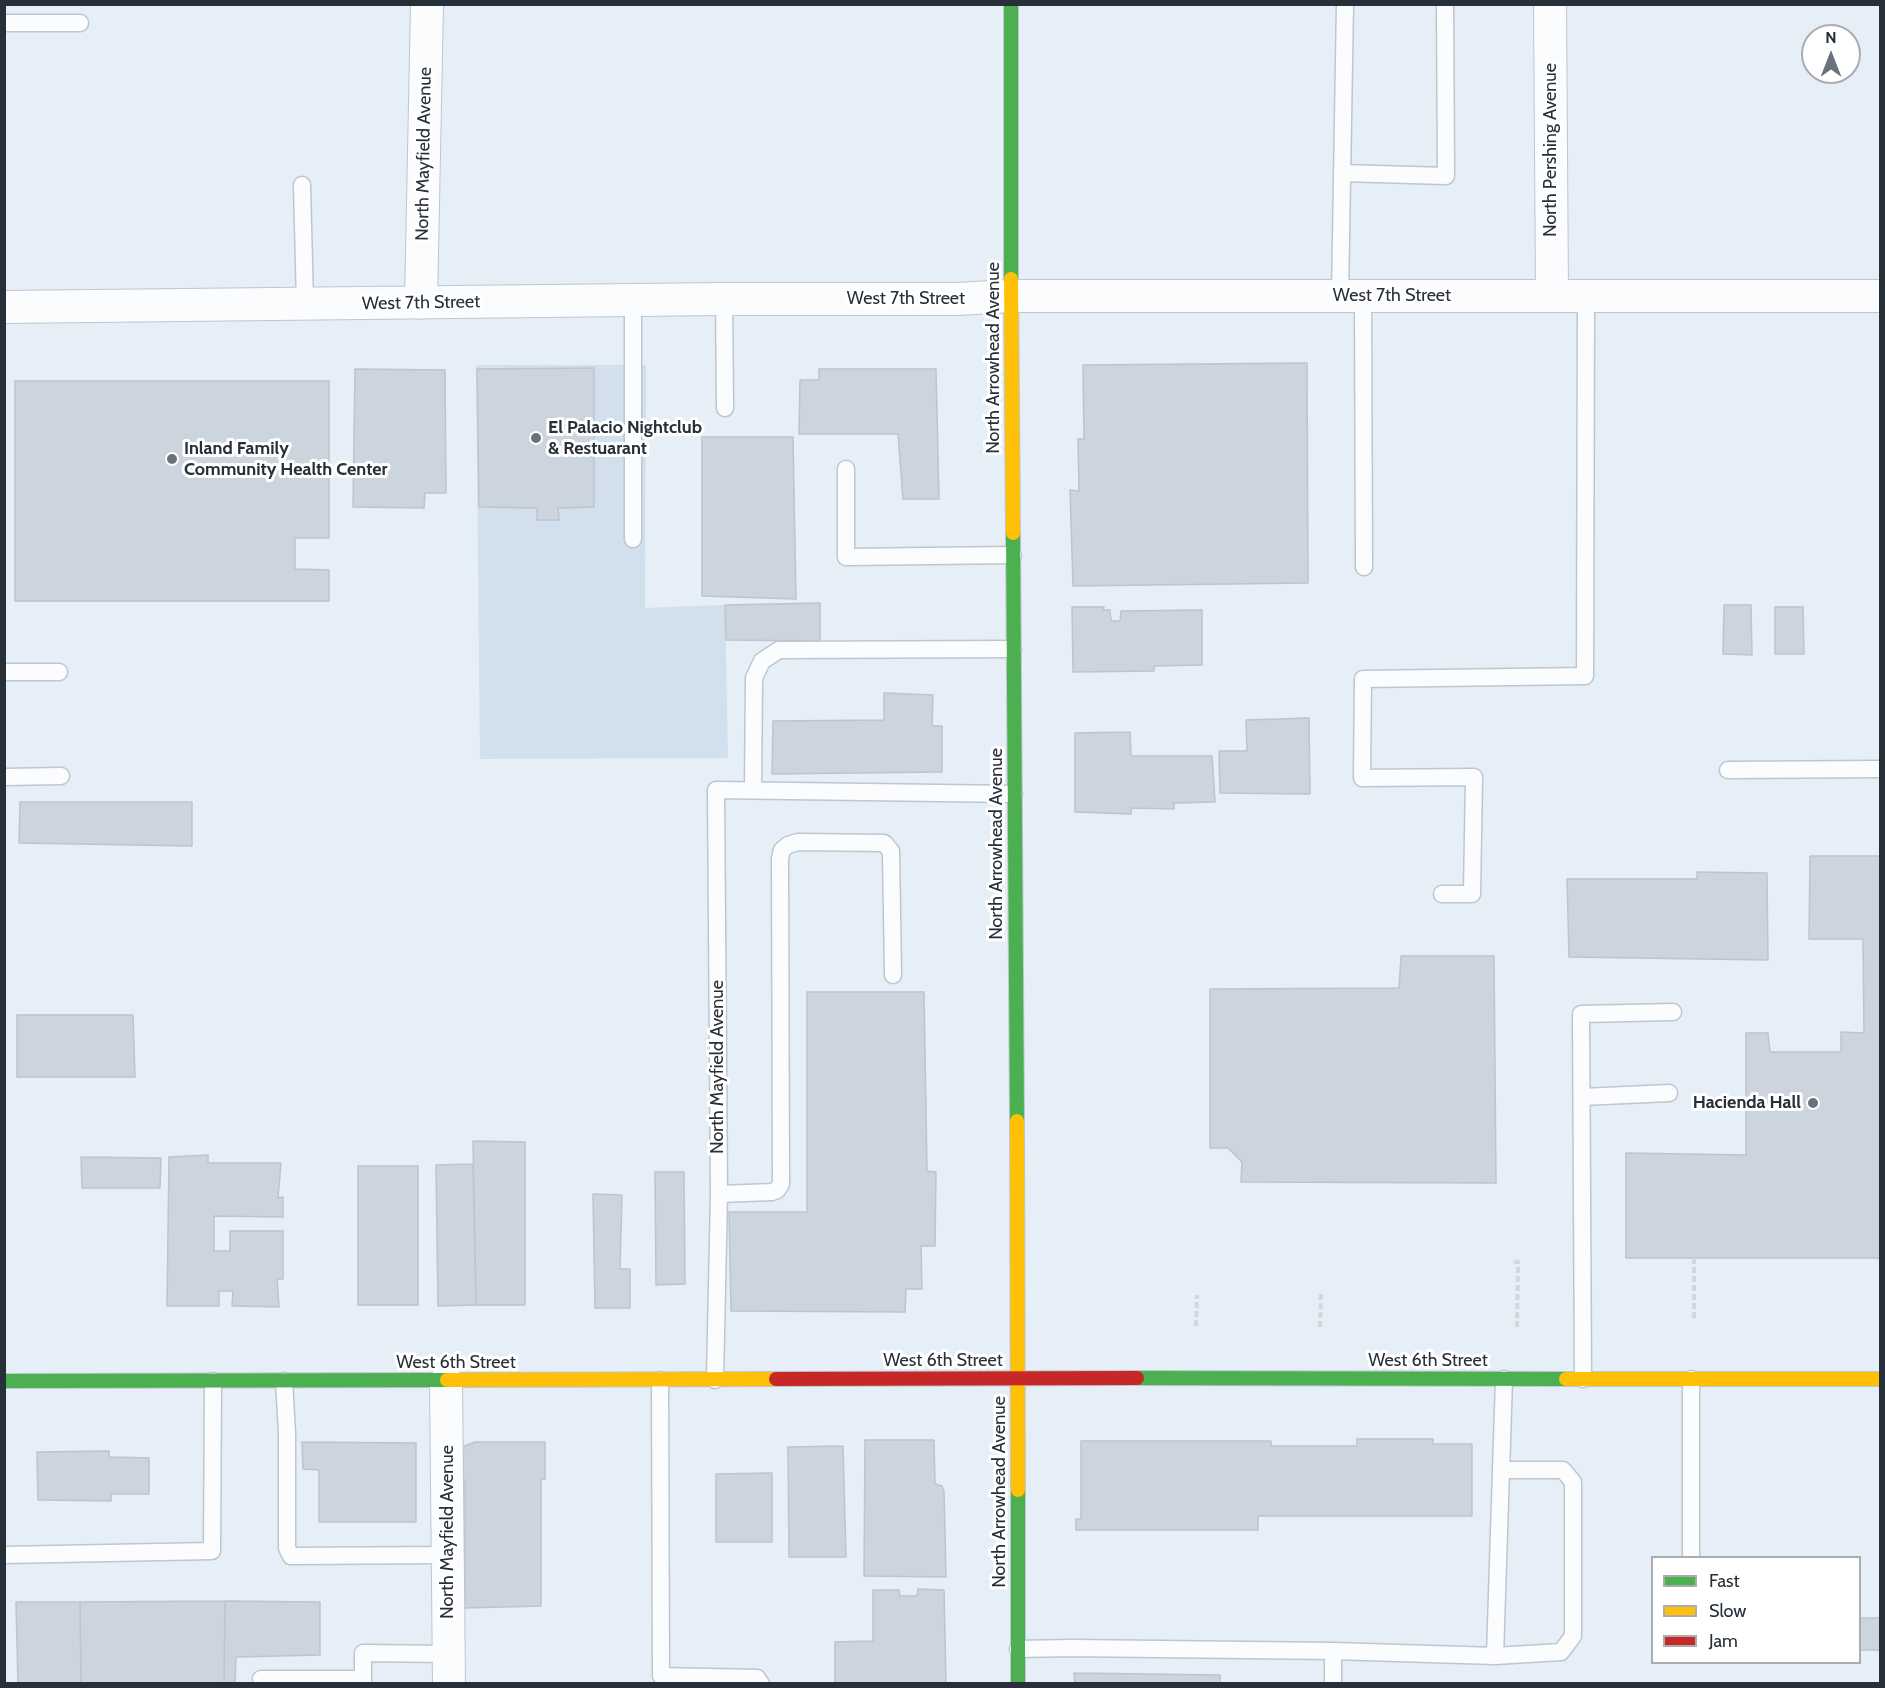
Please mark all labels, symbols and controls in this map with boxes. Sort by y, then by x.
north arrow [1801,24,1861,84]
text: N [1825,28,1837,47]
street label: North Pershing Avenue [1540,63,1562,237]
street label: North Mayfield Avenue [412,67,436,241]
street label: North Arrowhead Avenue [983,262,1005,454]
street label: West 7th Street [1333,285,1451,307]
street label: West 7th Street [847,288,965,310]
street label: West 7th Street [362,291,480,315]
place label: El Palacio Nightclub & Restuarant [548,417,702,460]
marker: El Palacio Nightclub & Restuarant [529,431,543,445]
place label: Inland Family Community Health Center [184,438,388,480]
marker: Inland Family Community Health Center [165,452,179,466]
street label: North Arrowhead Avenue [986,748,1008,940]
street label: North Mayfield Avenue [707,980,729,1154]
place label: Hacienda Hall [1693,1092,1801,1114]
marker: Hacienda Hall [1806,1096,1820,1110]
street label: West 6th Street [883,1350,1003,1372]
street label: West 6th Street [1368,1350,1488,1372]
street label: West 6th Street [396,1352,516,1374]
street label: North Arrowhead Avenue [989,1396,1011,1588]
street label: North Mayfield Avenue [437,1445,459,1619]
legend [1651,1556,1861,1664]
text: Fast [1709,1570,1740,1592]
text: Slow [1709,1600,1746,1622]
text: Jam [1709,1630,1738,1652]

